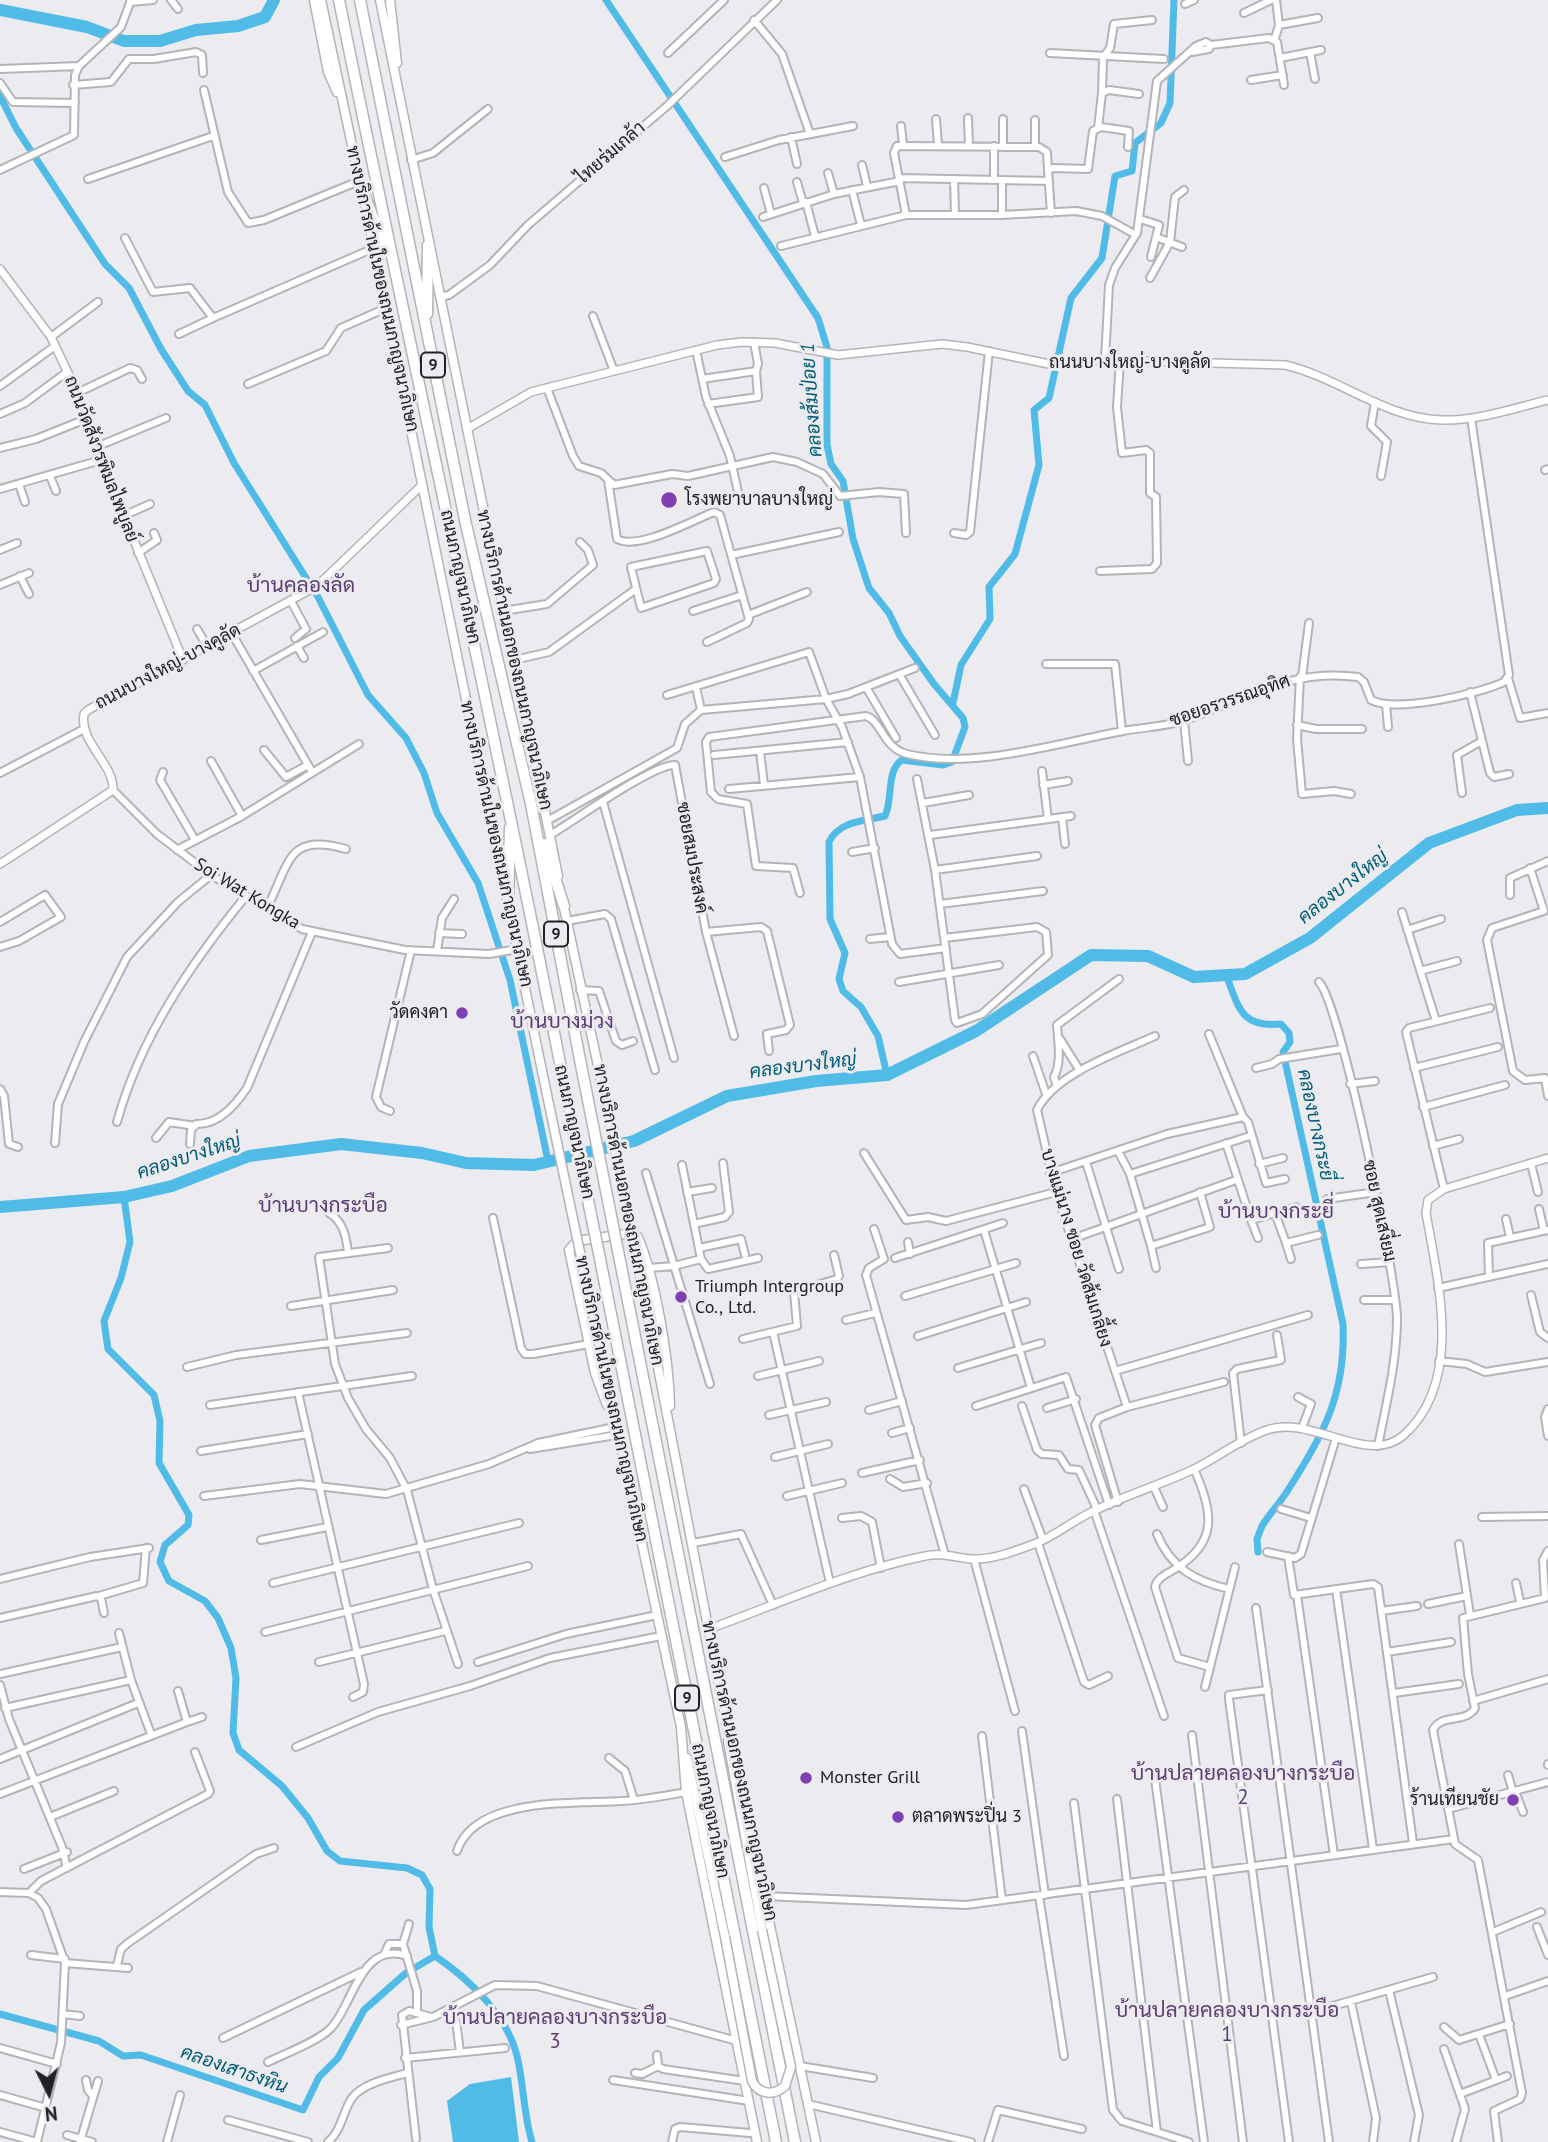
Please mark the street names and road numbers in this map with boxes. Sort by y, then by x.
street label: ไทยร่มเกล้า [572,117,650,189]
street label: ทางบริการด้านในของถนนกาญจนาภิเษก [341,144,423,434]
road number: 9 [421,352,445,378]
street label: ถนนบางใหญ่-บางคูลัด [1049,352,1211,374]
street label: ถนนวัดสังวรพิมลไพบูลย์ [59,373,143,545]
street label: ถนนกาญจนาภิเษก [435,508,485,646]
street label: ทางบริการด้านนอกของถนนกาญจนาภิเษก [472,508,556,812]
street label: ถนนบางใหญ่-บางคูลัด [91,619,245,715]
street label: ซอยอรวรรณอุทิศ [1167,670,1293,732]
street label: ทางบริการด้านในของถนนกาญจนาภิเษก [455,699,537,989]
street label: ซอยสมประสงค์ [672,800,712,916]
street label: Soi Wat Kongka [190,854,304,934]
road number: 9 [544,922,568,946]
street label: ถนนกาญจนาภิเษก [549,1063,599,1201]
street label: ทางบริการด้านนอกของถนนกาญจนาภิเษก [588,1063,668,1367]
street label: บางแม่นาง ซอย วัดส้มเกลี้ยง [1036,1146,1116,1350]
street label: ซอย สุดเสงี่ยม [1358,1158,1400,1264]
street label: ทางบริการด้านในของถนนกาญจนาภิเษก [570,1254,652,1544]
street label: ทางบริการด้านนอกของถนนกาญจนาภิเษก [697,1619,781,1923]
road number: 9 [675,1686,699,1710]
street label: ถนนกาญจนาภิเษก [686,1742,734,1880]

